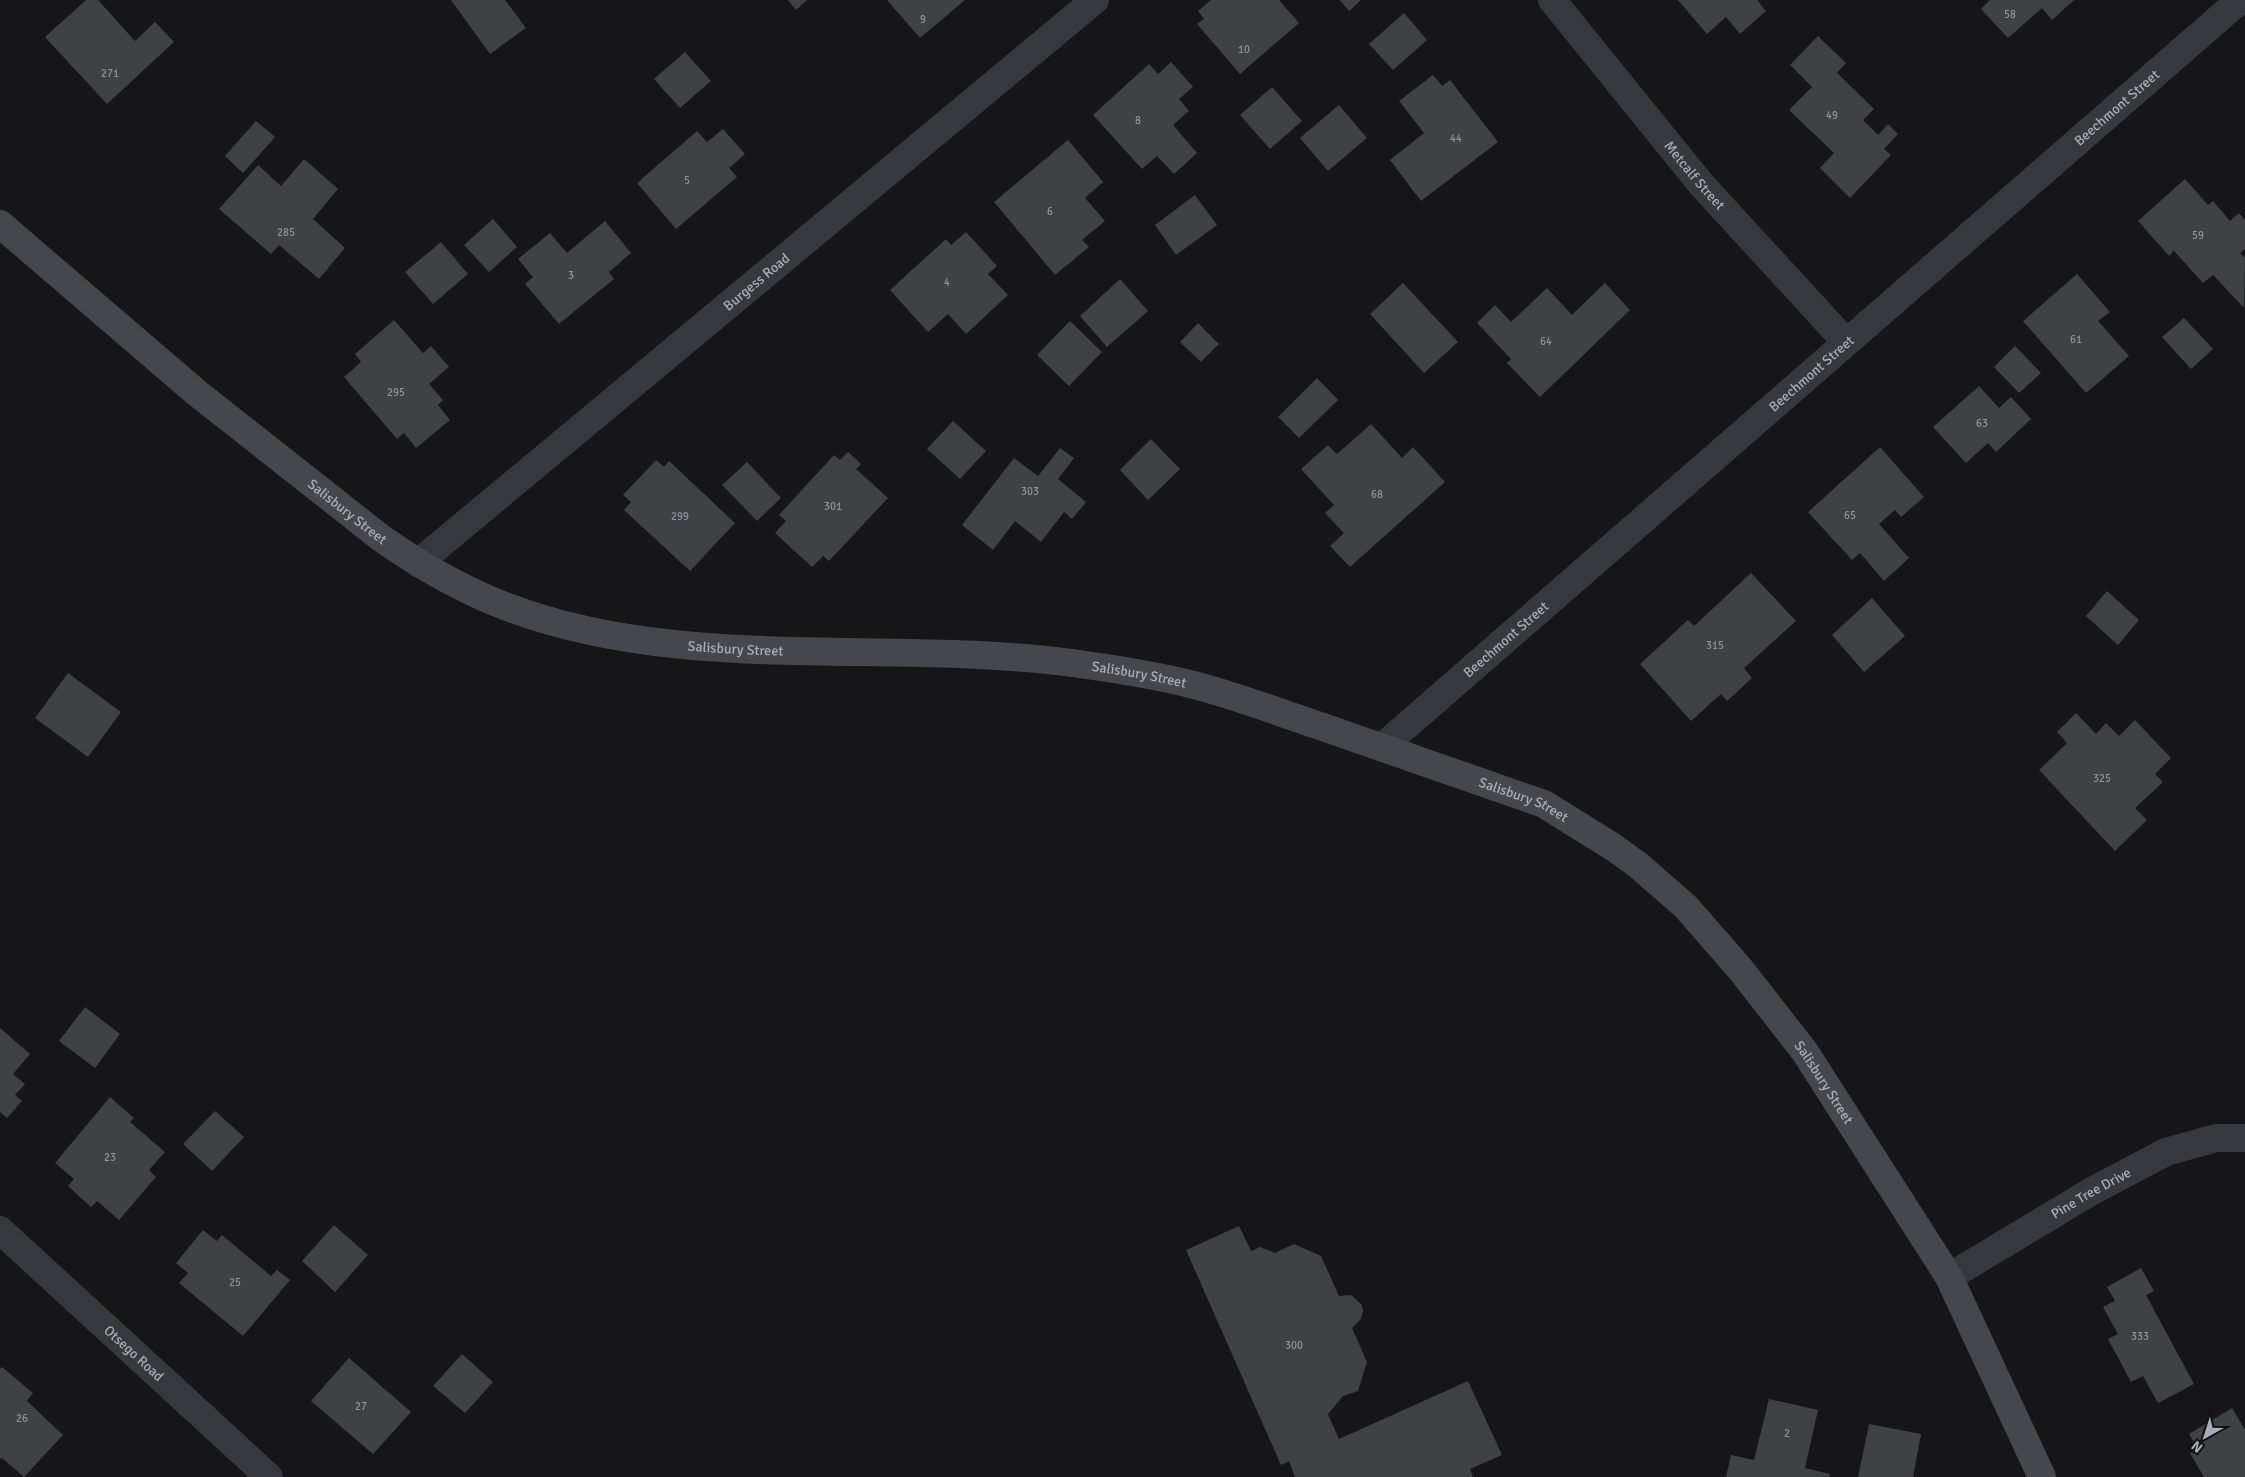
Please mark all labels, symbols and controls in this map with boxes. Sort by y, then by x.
house number: 58 [2004,8,2016,21]
house number: 9 [920,13,926,26]
house number: 10 [1238,43,1250,56]
street label: Beechmont Street [2071,66,2163,149]
house number: 271 [101,67,119,80]
house number: 49 [1826,109,1838,122]
house number: 8 [1135,114,1141,127]
house number: 44 [1450,132,1462,145]
street label: Metcalf Street [1661,137,1729,213]
house number: 5 [684,174,690,187]
house number: 6 [1047,205,1053,218]
house number: 285 [277,226,295,239]
house number: 59 [2192,229,2204,242]
street label: Burgess Road [720,249,793,314]
house number: 3 [568,269,574,282]
house number: 4 [944,276,950,289]
street label: Beechmont Street [1765,332,1857,415]
house number: 61 [2070,333,2082,346]
house number: 64 [1540,335,1552,348]
house number: 295 [387,386,405,399]
house number: 63 [1976,417,1988,430]
street label: Salisbury Street [305,475,390,548]
house number: 303 [1021,485,1039,498]
house number: 68 [1371,488,1383,501]
house number: 301 [824,500,842,513]
house number: 65 [1844,509,1856,522]
house number: 299 [671,510,689,523]
street label: Beechmont Street [1460,598,1552,681]
street label: Salisbury Street [687,637,784,659]
house number: 315 [1706,639,1724,652]
street label: Salisbury Street [1091,657,1188,691]
house number: 325 [2093,772,2111,785]
street label: Salisbury Street [1477,773,1572,826]
street label: Salisbury Street [1791,1037,1857,1127]
house number: 23 [104,1151,116,1164]
street label: Pine Tree Drive [2048,1164,2134,1222]
house number: 25 [229,1276,241,1289]
street label: Otsego Road [101,1321,167,1385]
house number: 333 [2131,1330,2149,1343]
house number: 300 [1285,1339,1303,1352]
house number: 27 [355,1400,367,1413]
house number: 26 [16,1412,28,1425]
north arrow [2180,1412,2230,1462]
house number: 2 [1784,1427,1790,1440]
text: N [2188,1437,2206,1456]

